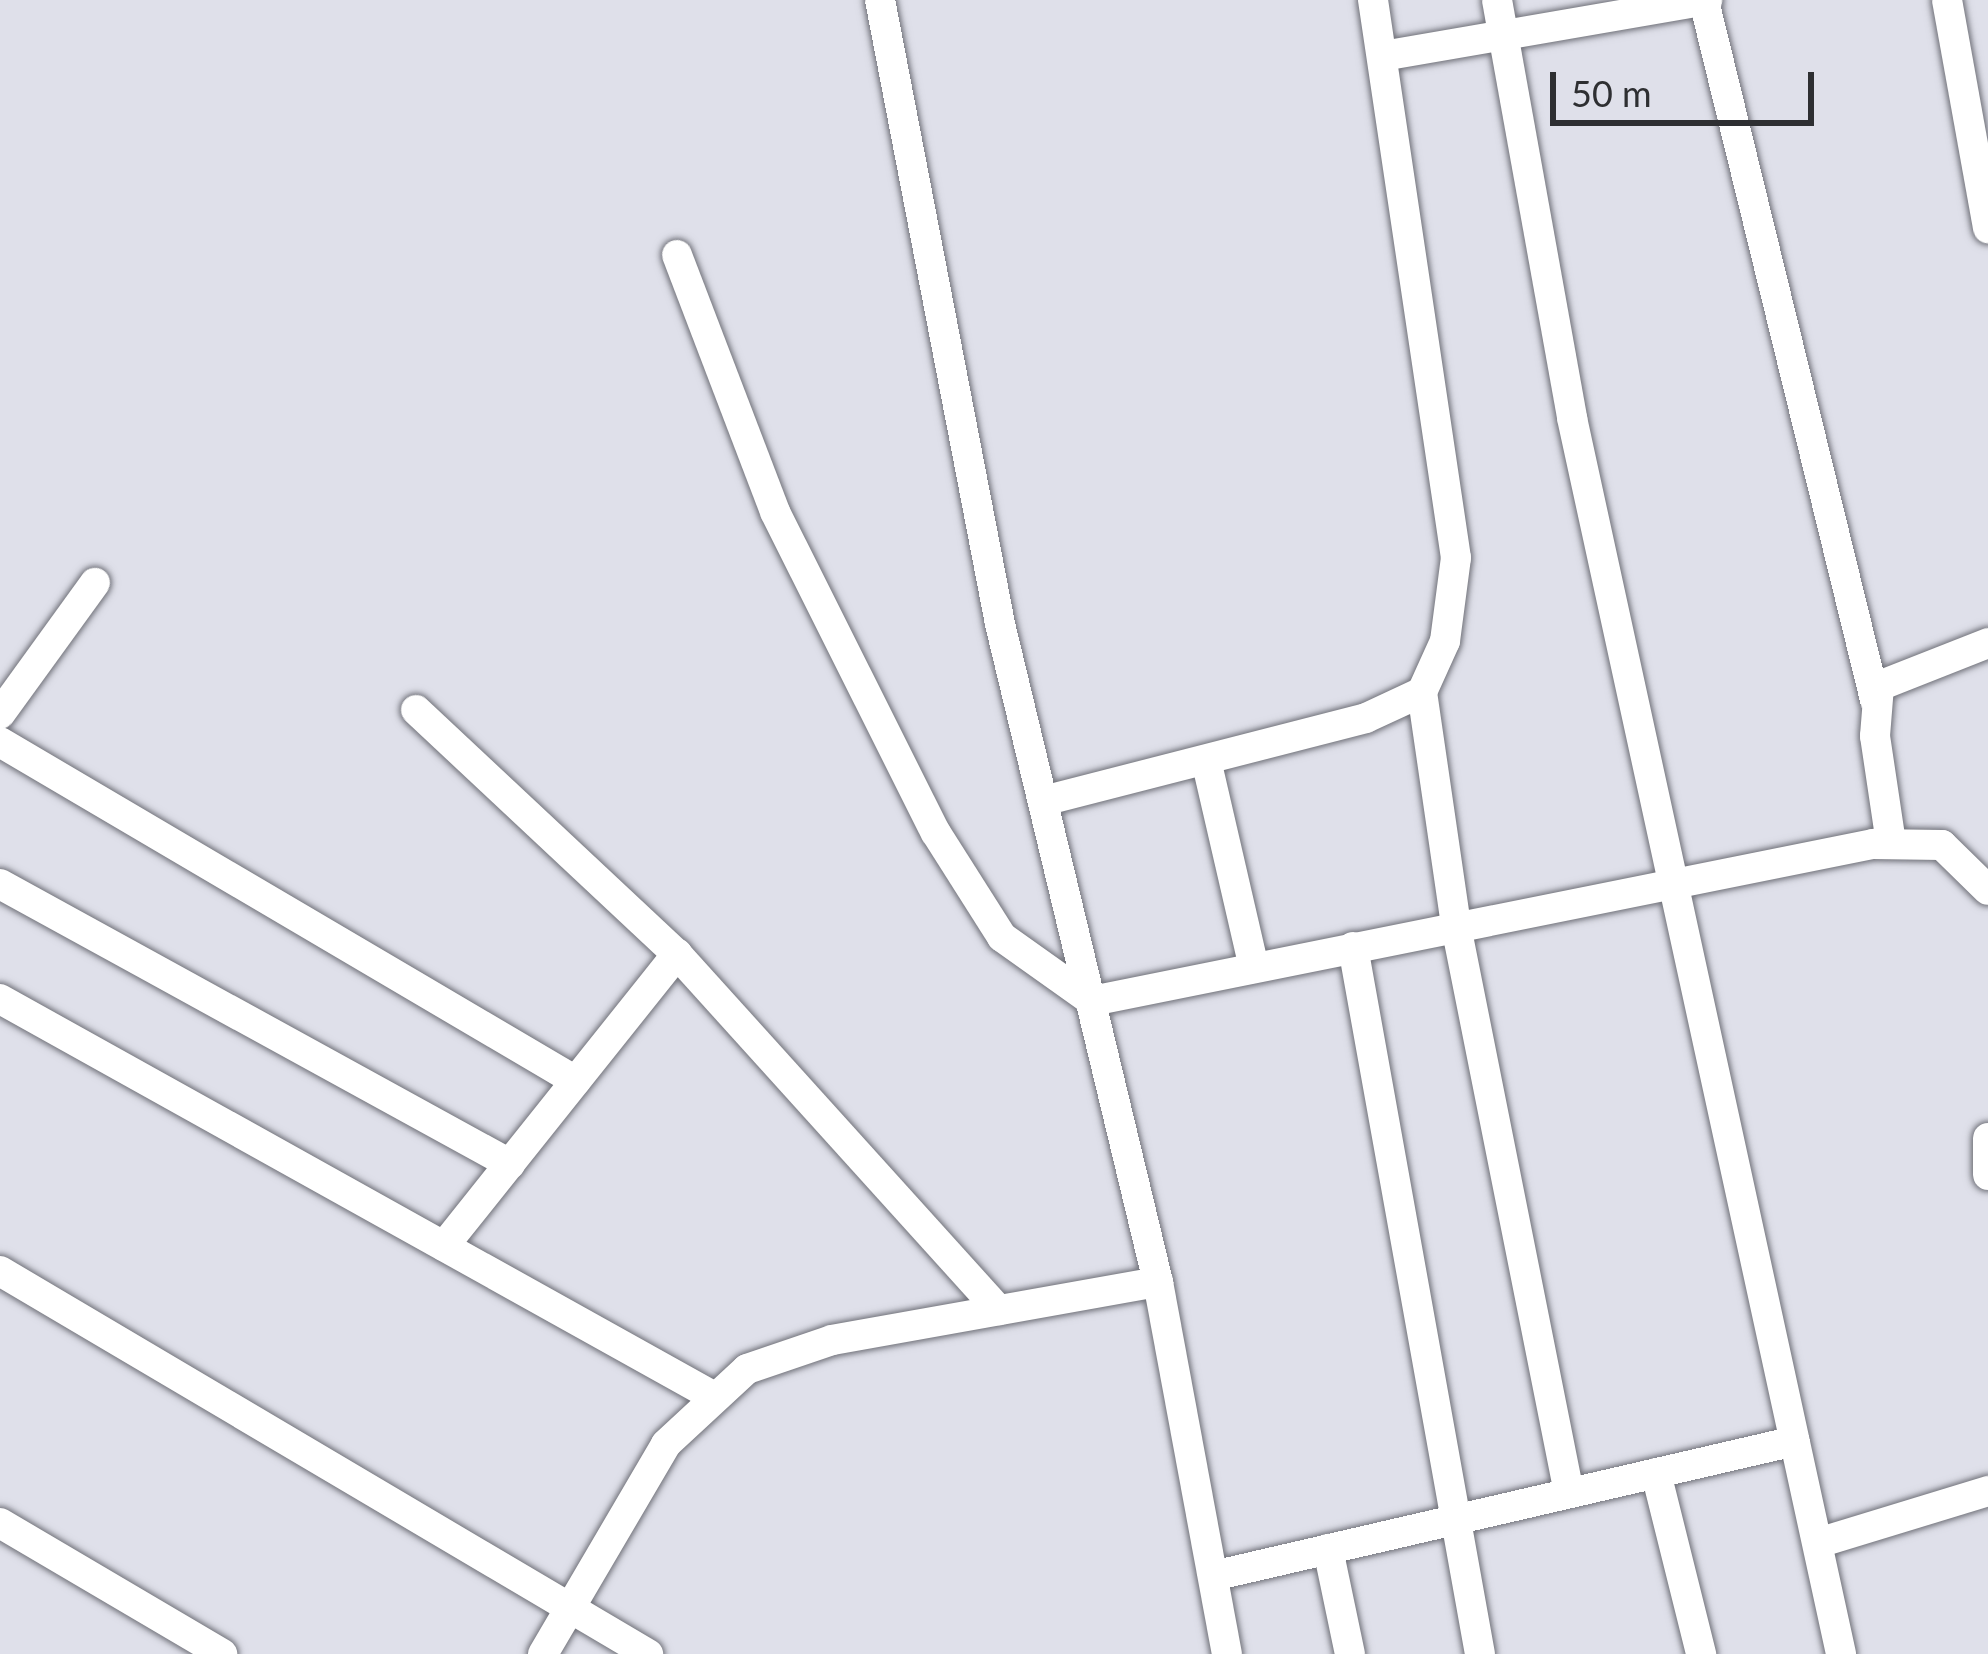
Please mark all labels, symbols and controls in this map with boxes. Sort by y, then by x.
scale bar [1556,48,1820,122]
text: 50 m [1571,71,1652,115]

